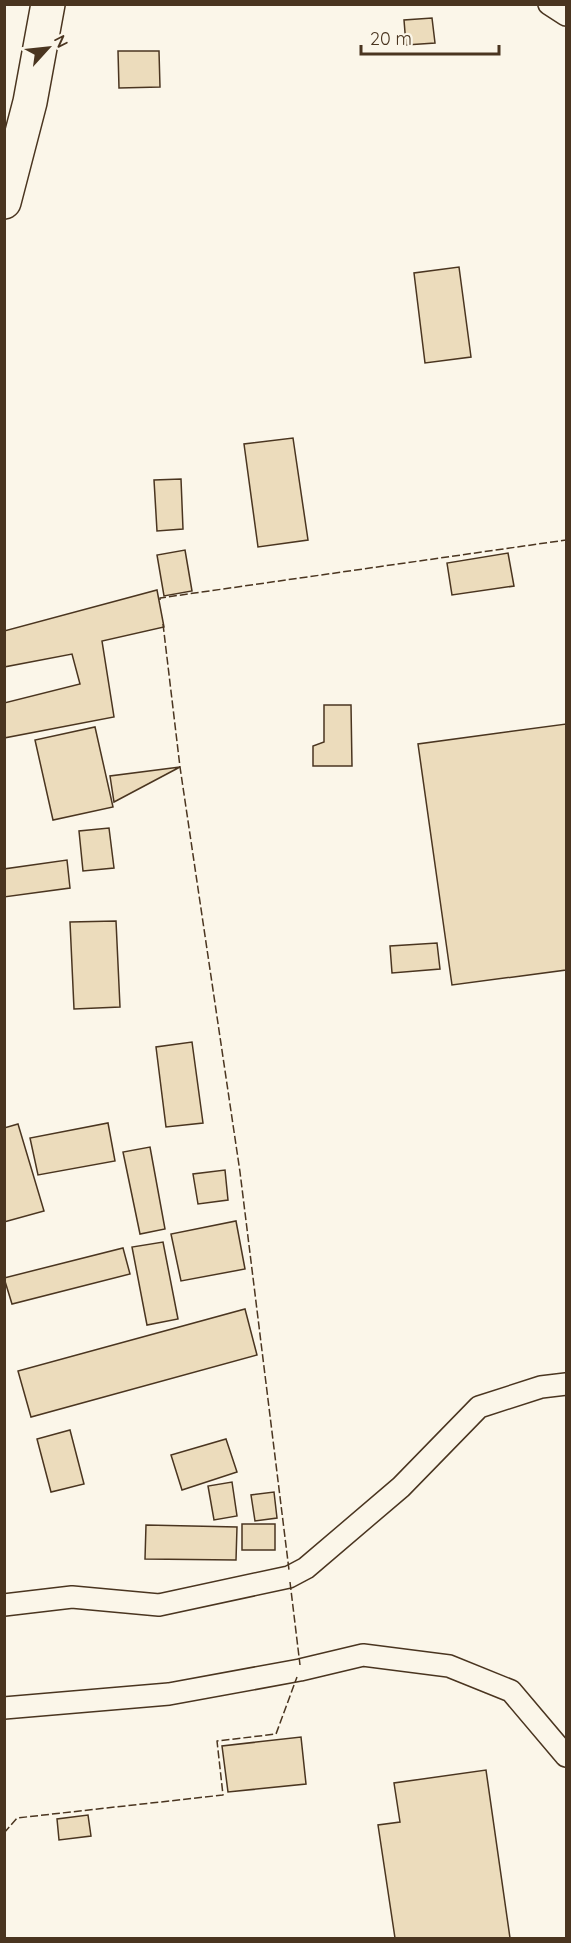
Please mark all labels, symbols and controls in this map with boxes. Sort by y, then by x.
north arrow [18,18,78,78]
scale bar [361,18,499,56]
text: 20 m [370,27,412,50]
text: N [50,31,73,51]

